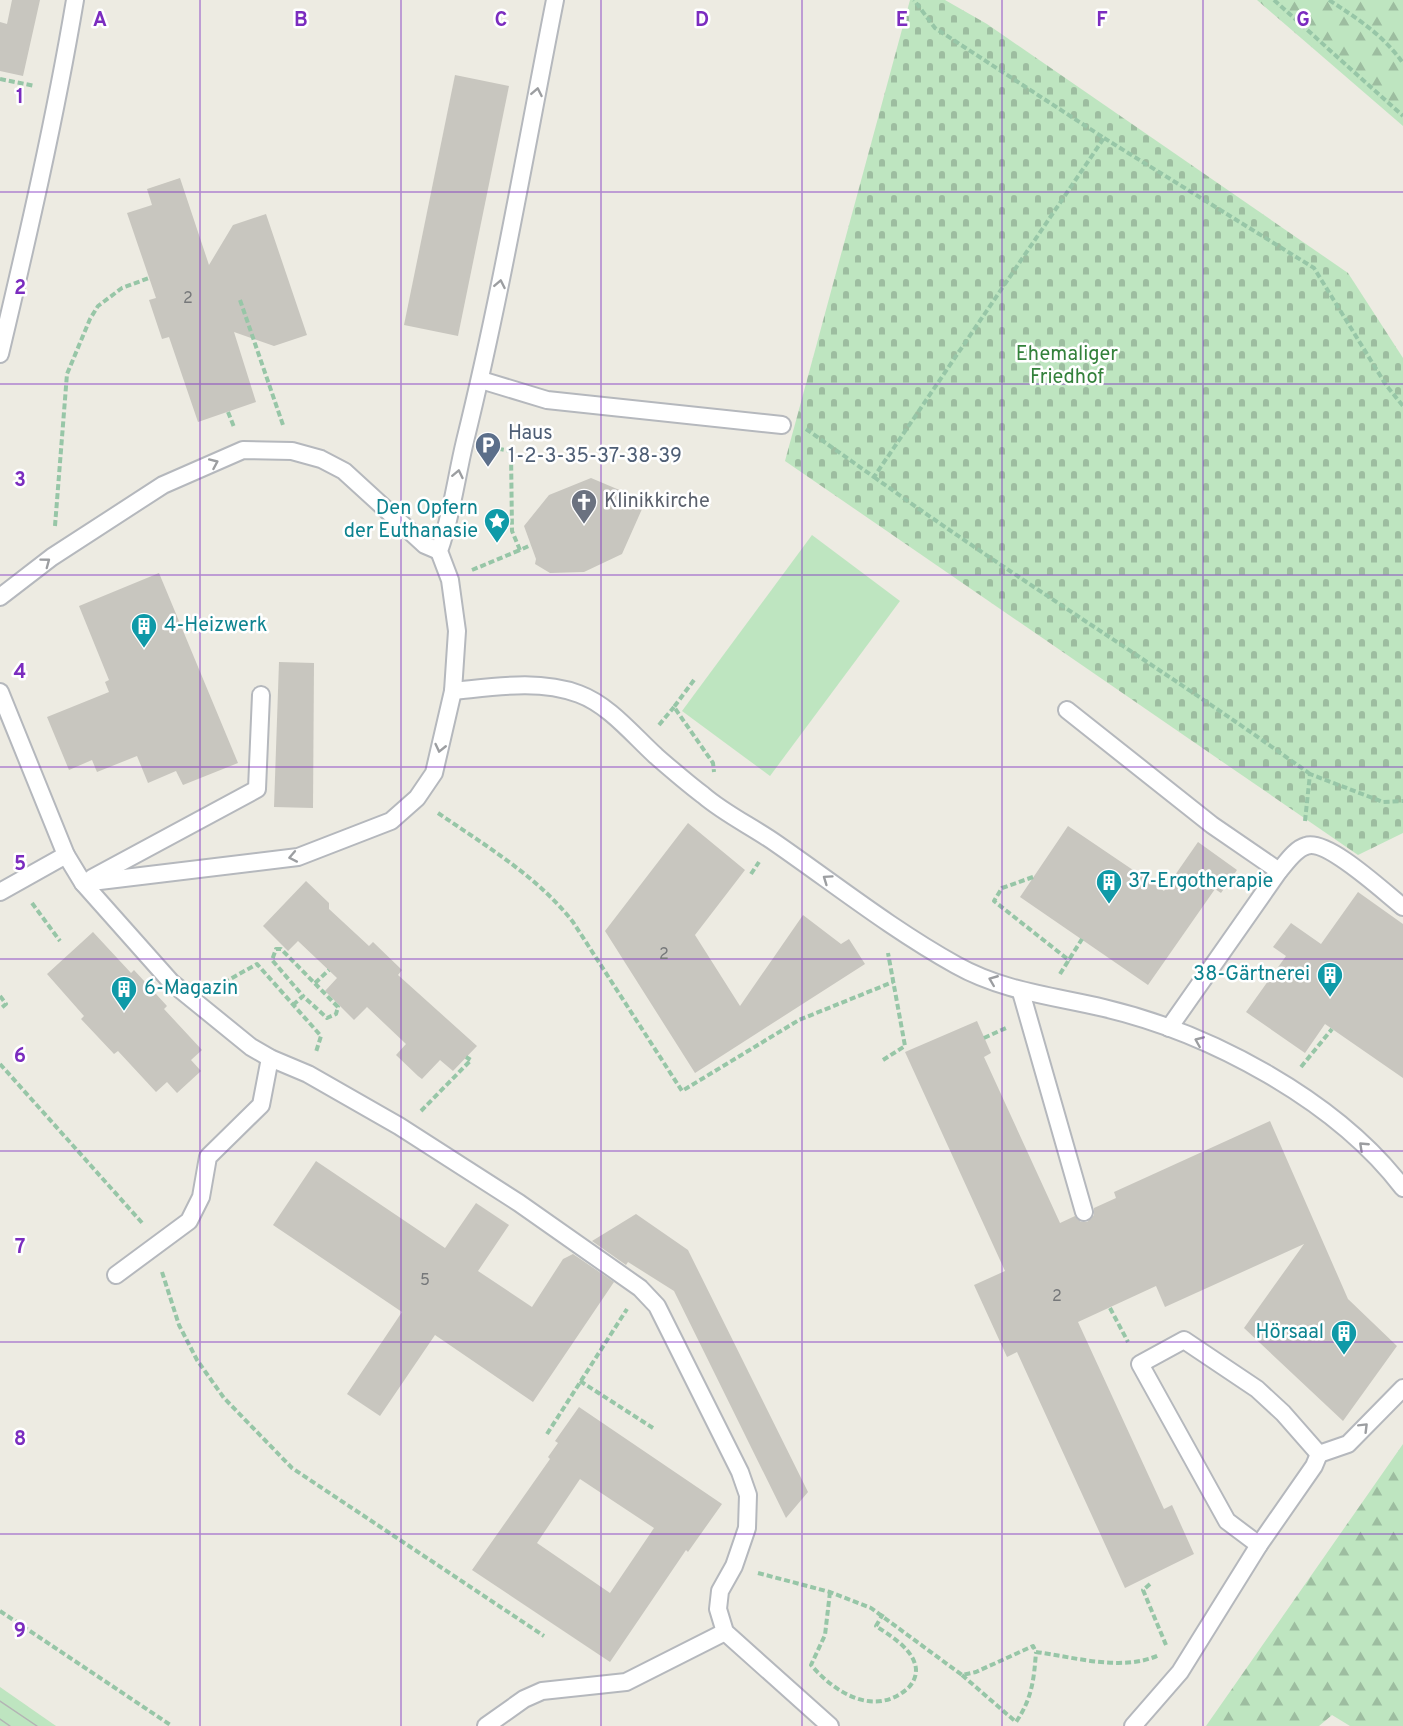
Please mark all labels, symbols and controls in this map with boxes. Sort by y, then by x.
text: A [93,8,107,34]
text: B [294,8,308,34]
text: C [495,8,507,34]
text: D [695,8,709,34]
text: E [896,8,908,34]
text: F [1096,8,1108,34]
text: G [1296,8,1310,34]
text: 1 [16,85,24,111]
one-way arrow [530,88,543,98]
text: 2 [14,276,26,302]
one-way arrow [493,279,506,289]
house number: 2 [183,289,193,309]
park label: Ehemaliger Friedhof [1016,342,1118,391]
place label: Haus 1-2-3-35-37-38-39 [508,421,682,470]
parking icon: Haus 1-2-3-35-37-38-39 [473,430,503,468]
one-way arrow [207,458,218,470]
text: 3 [14,468,26,494]
one-way arrow [451,470,464,480]
church icon: Klinikkirche [569,487,599,525]
place label: Klinikkirche [604,489,710,515]
place label: Den Opfern der Euthanasie [344,496,478,545]
place icon: Den Opfern der Euthanasie [482,506,512,544]
one-way arrow [40,558,51,569]
building icon: 4-Heizwerk [129,611,159,649]
place label: 4-Heizwerk [164,613,267,639]
text: 4 [14,660,26,686]
one-way arrow [434,743,447,753]
one-way arrow [288,850,298,863]
text: 5 [14,852,26,878]
building icon: 37-Ergotherapie [1094,867,1124,905]
place label: 37-Ergotherapie [1128,869,1273,895]
one-way arrow [822,876,833,887]
house number: 2 [659,945,669,965]
building icon: 38-Gärtnerei [1315,960,1345,998]
place label: 38-Gärtnerei [1193,962,1310,988]
building icon: 6-Magazin [109,974,139,1012]
one-way arrow [988,975,999,987]
place label: 6-Magazin [144,976,238,1002]
one-way arrow [1195,1036,1206,1048]
text: 6 [14,1044,26,1070]
one-way arrow [1359,1142,1369,1153]
text: 7 [15,1235,25,1261]
house number: 5 [420,1271,430,1291]
house number: 2 [1052,1287,1062,1307]
building icon: Hörsaal [1329,1318,1359,1356]
place label: Hörsaal [1256,1320,1324,1346]
one-way arrow [1357,1423,1368,1434]
text: 8 [14,1427,26,1453]
text: 9 [14,1619,26,1645]

